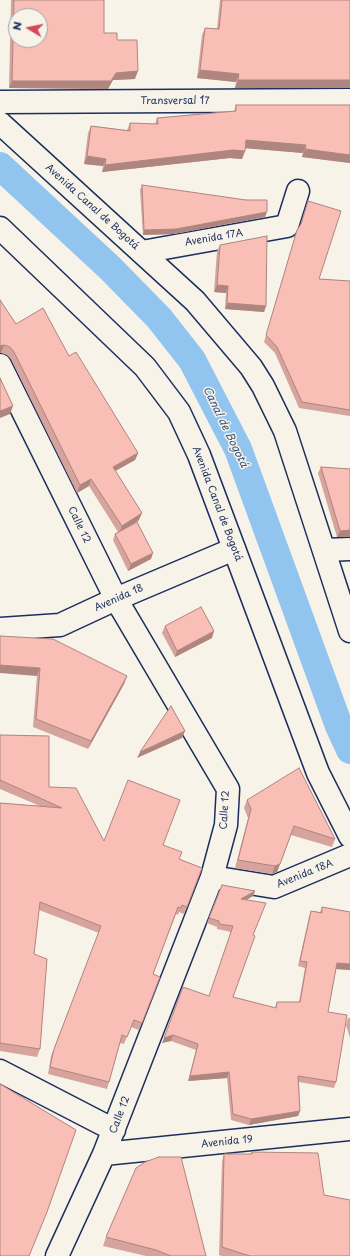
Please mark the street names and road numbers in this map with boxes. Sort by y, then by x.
street label: Transversal 17 [141,95,209,107]
street label: Avenida Canal de Bogotá [43,162,141,252]
street label: Avenida 17A [184,227,244,249]
street label: Avenida Canal de Bogotá [190,445,244,563]
street label: Calle 12 [65,505,93,545]
street label: Avenida 18 [93,582,145,614]
street label: Calle 12 [218,790,232,830]
street label: Avenida 18A [275,857,335,891]
street label: Calle 12 [107,1095,133,1135]
street label: Avenida 19 [201,1133,253,1151]

